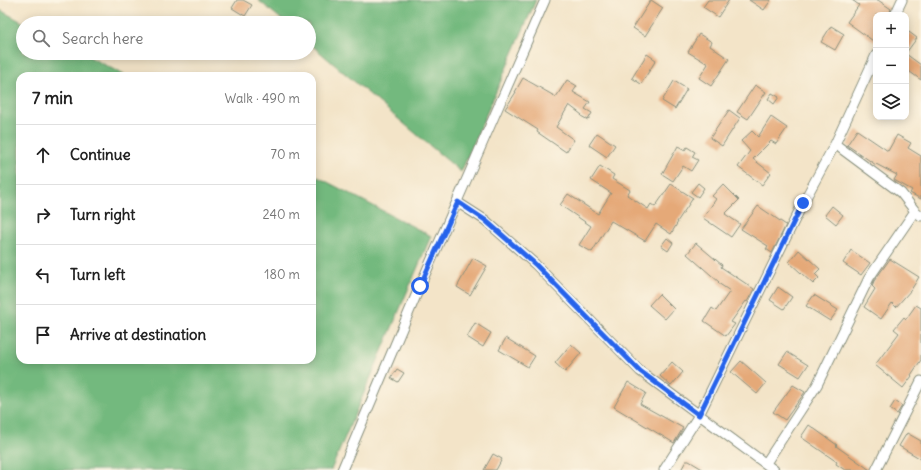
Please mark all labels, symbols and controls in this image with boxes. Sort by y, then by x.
map controls [873,12,909,120]
button: + [873,12,909,48]
search box [16,16,316,60]
icon: search [30,27,52,49]
text: Search here [62,29,143,48]
button: − [873,48,909,84]
button: layers [873,84,909,120]
text: 7 min [32,87,73,109]
text: Walk · 490 m [225,90,300,107]
icon: ahead [32,144,54,166]
text: Continue [70,145,131,164]
text: 70 m [271,146,300,163]
route end [794,194,812,212]
icon: right [32,204,54,226]
text: Turn right [70,205,135,224]
text: 240 m [263,206,300,223]
icon: left [32,264,54,286]
text: Turn left [70,265,125,284]
text: 180 m [264,266,300,283]
route start [411,277,429,295]
icon: arrive [32,324,54,346]
text: Arrive at destination [70,325,206,344]

